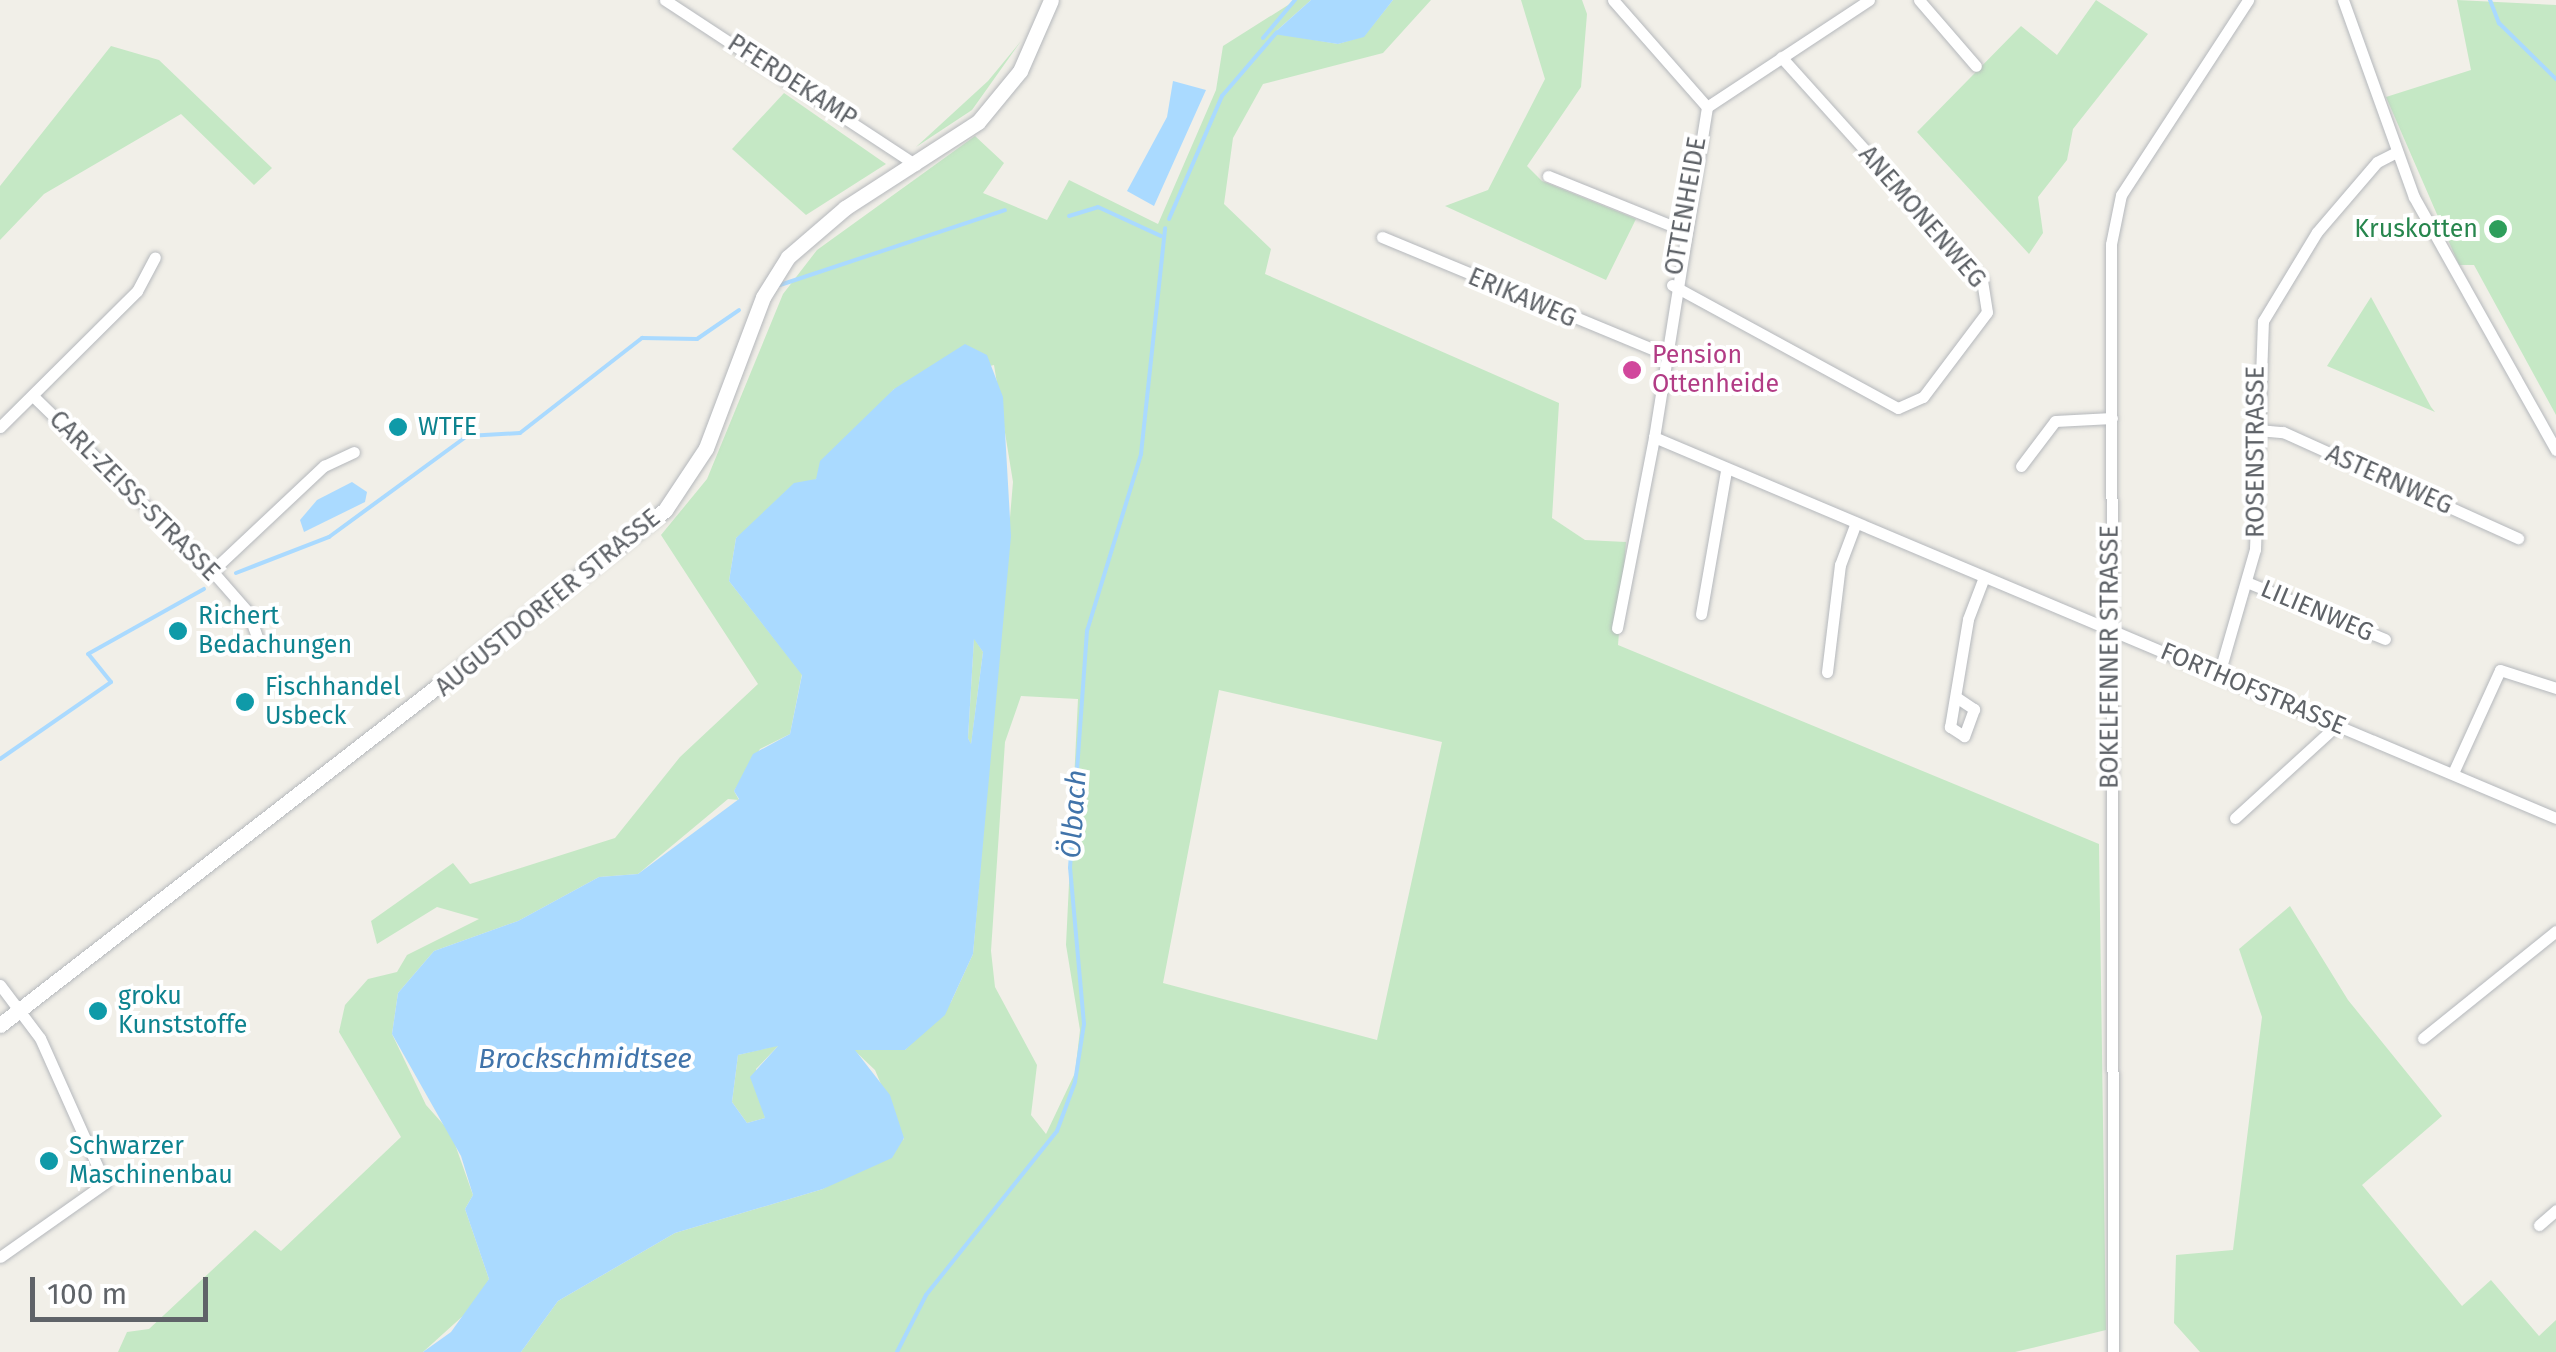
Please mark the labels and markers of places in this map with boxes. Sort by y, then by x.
place label: Kruskotten [2354,214,2478,244]
marker: Kruskotten [2487,218,2509,240]
place label: Pension Ottenheide [1652,341,1779,400]
marker: Pension Ottenheide [1621,359,1643,381]
place label: WTFE [418,412,477,442]
marker: WTFE [387,416,409,438]
place label: Richert Bedachungen [198,602,352,661]
marker: Richert Bedachungen [167,620,189,642]
place label: Fischhandel Usbeck [265,673,401,732]
marker: Fischhandel Usbeck [234,691,256,713]
place label: groku Kunststoffe [118,982,247,1041]
marker: groku Kunststoffe [87,1000,109,1022]
place label: Schwarzer Maschinenbau [69,1132,233,1191]
marker: Schwarzer Maschinenbau [38,1150,60,1172]

